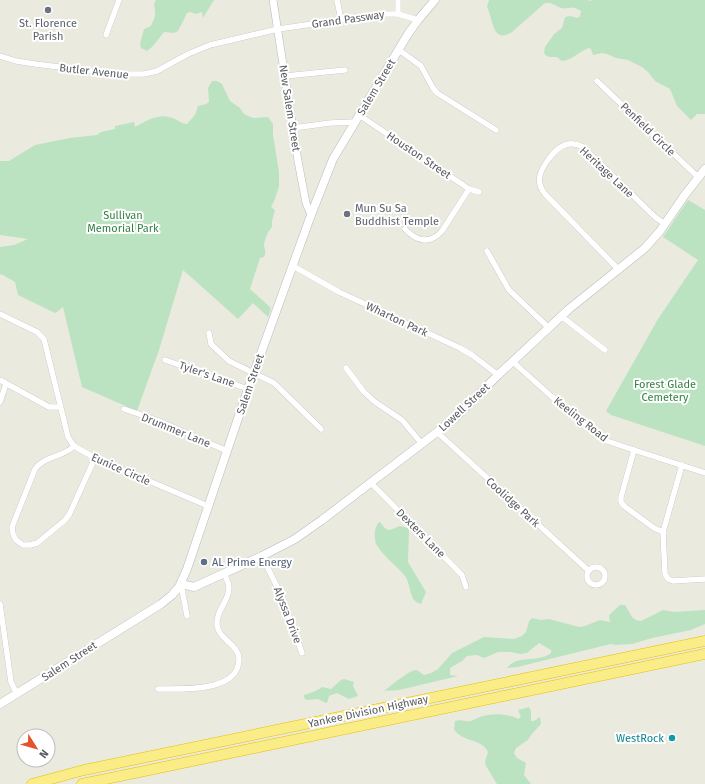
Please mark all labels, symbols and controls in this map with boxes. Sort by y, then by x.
marker: St. Florence Parish [43,5,53,15]
street label: Grand Passway [311,8,386,31]
place label: St. Florence Parish [19,17,77,43]
street label: Salem Street [355,57,398,118]
street label: Butler Avenue [59,61,129,82]
street label: New Salem Street [276,64,303,152]
street label: Penfield Circle [618,100,678,159]
street label: Houston Street [384,129,453,182]
street label: Heritage Lane [577,144,636,201]
place label: Mun Su Sa Buddhist Temple [355,202,439,228]
park label: Sullivan Memorial Park [87,209,159,235]
marker: Mun Su Sa Buddhist Temple [342,209,352,219]
street label: Wharton Park [364,299,430,340]
street label: Salem Street [234,352,267,416]
street label: Tyler's Lane [177,359,236,390]
park label: Forest Glade Cemetery [634,378,696,404]
street label: Lowell Street [436,381,492,434]
street label: Keeling Road [551,394,610,445]
street label: Drummer Lane [139,411,212,450]
street label: Eunice Circle [89,451,152,488]
street label: Coolidge Park [483,475,542,530]
street label: Dexters Lane [393,506,448,561]
place label: AL Prime Energy [212,556,293,569]
marker: AL Prime Energy [199,557,209,567]
street label: Alyssa Drive [271,585,304,645]
street label: Salem Street [39,639,99,684]
street label: Yankee Division Highway [307,692,430,731]
north arrow [16,728,56,768]
place label: WestRock [616,732,664,745]
marker: WestRock [667,733,677,743]
text: N [36,747,51,761]

